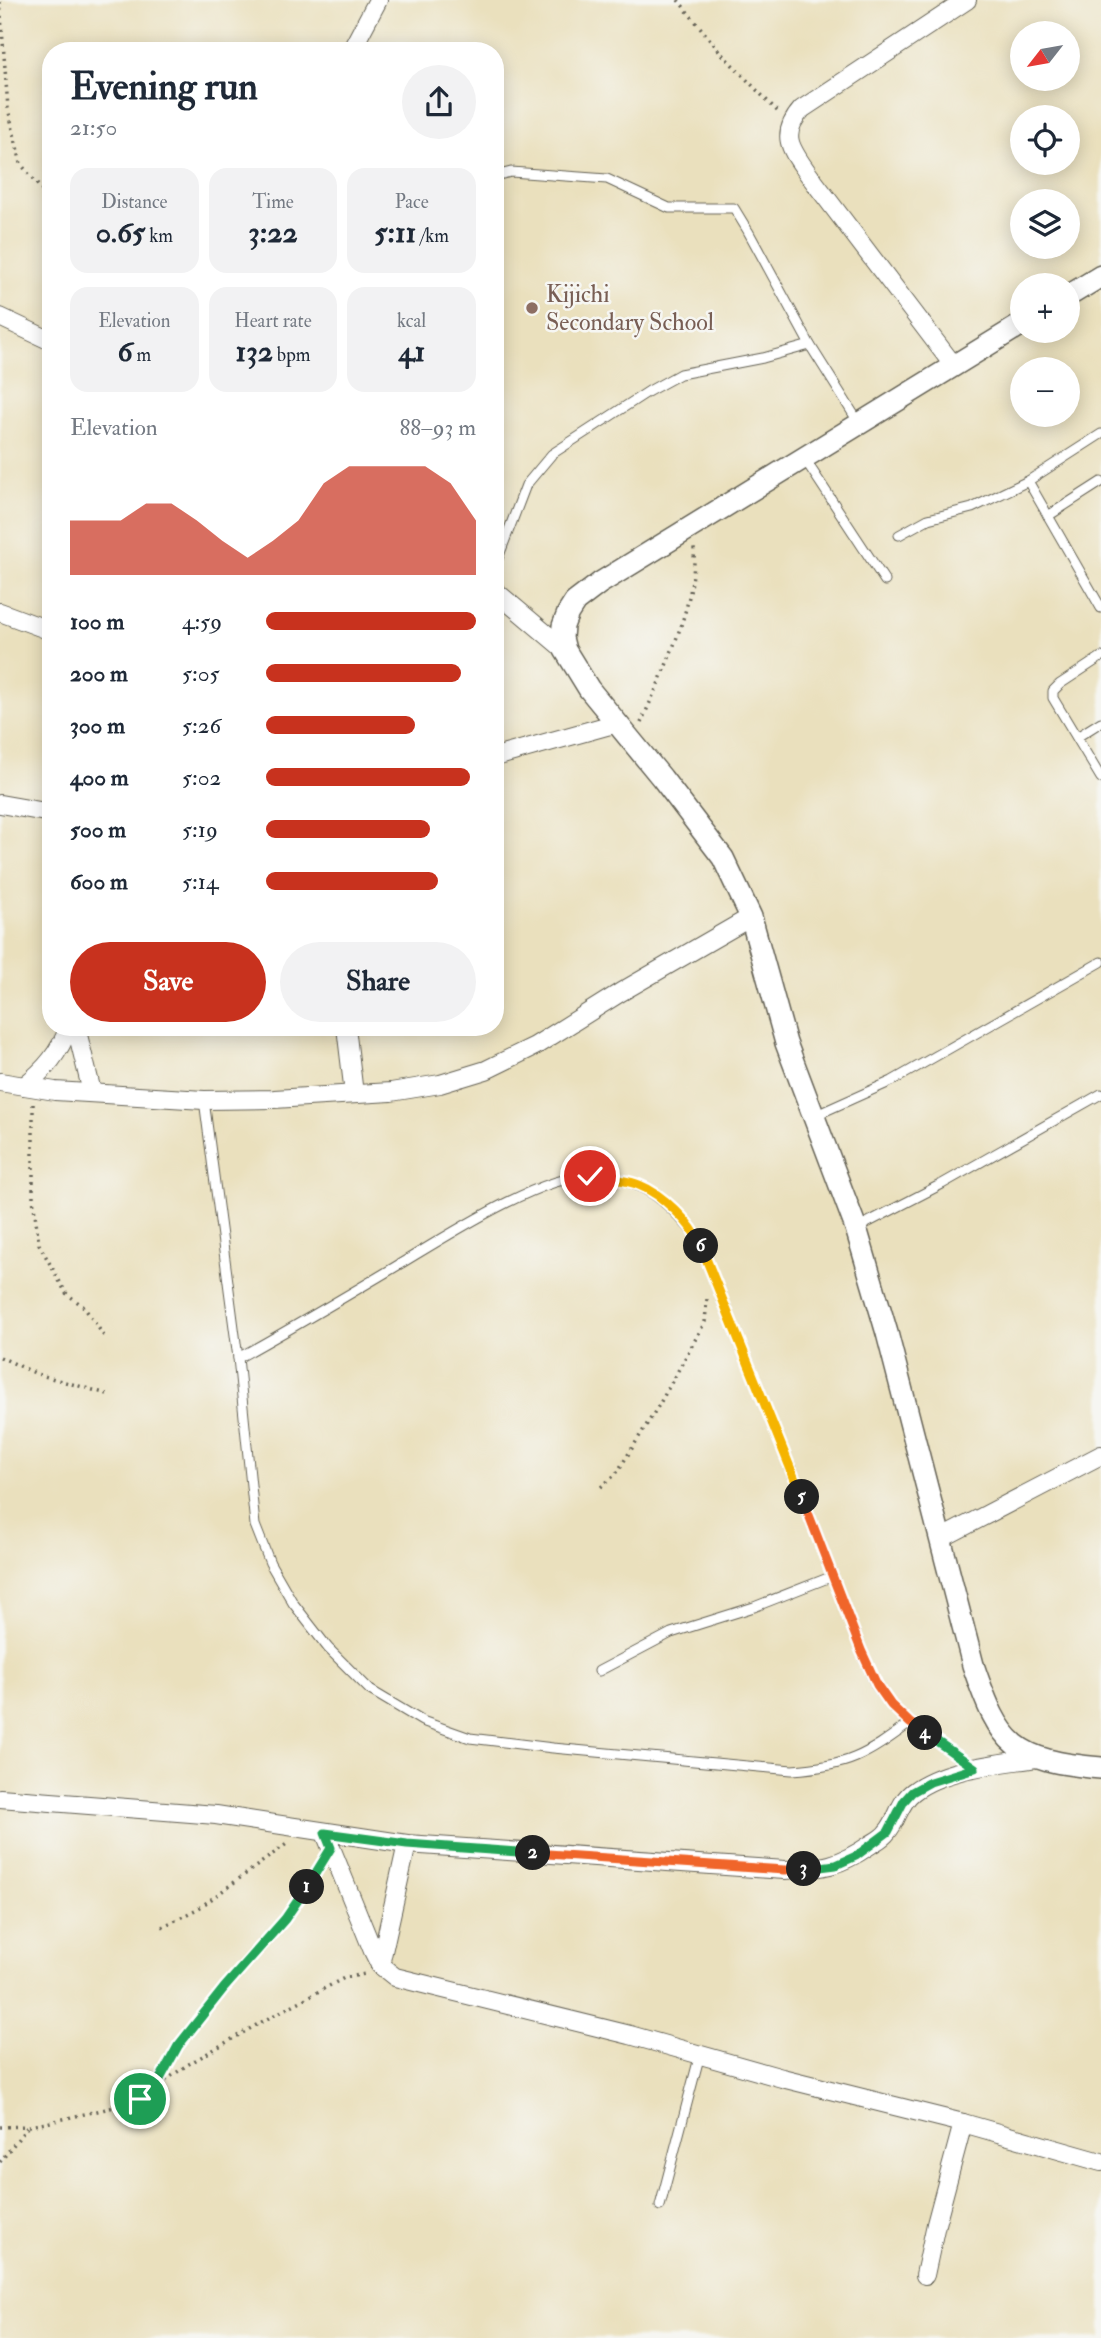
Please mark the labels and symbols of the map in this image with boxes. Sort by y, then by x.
north arrow [1010,21,1080,91]
place label: Kijichi Secondary School [546,279,714,338]
marker: Kijichi Secondary School [524,300,540,316]
pin [560,1146,620,1206]
pin: 6 [684,1228,718,1264]
pin: 5 [784,1480,820,1514]
pin: 4 [908,1716,942,1750]
pin: 2 [516,1836,550,1870]
pin: 3 [786,1852,822,1886]
pin: 1 [290,1870,324,1904]
pin [110,2069,170,2129]

